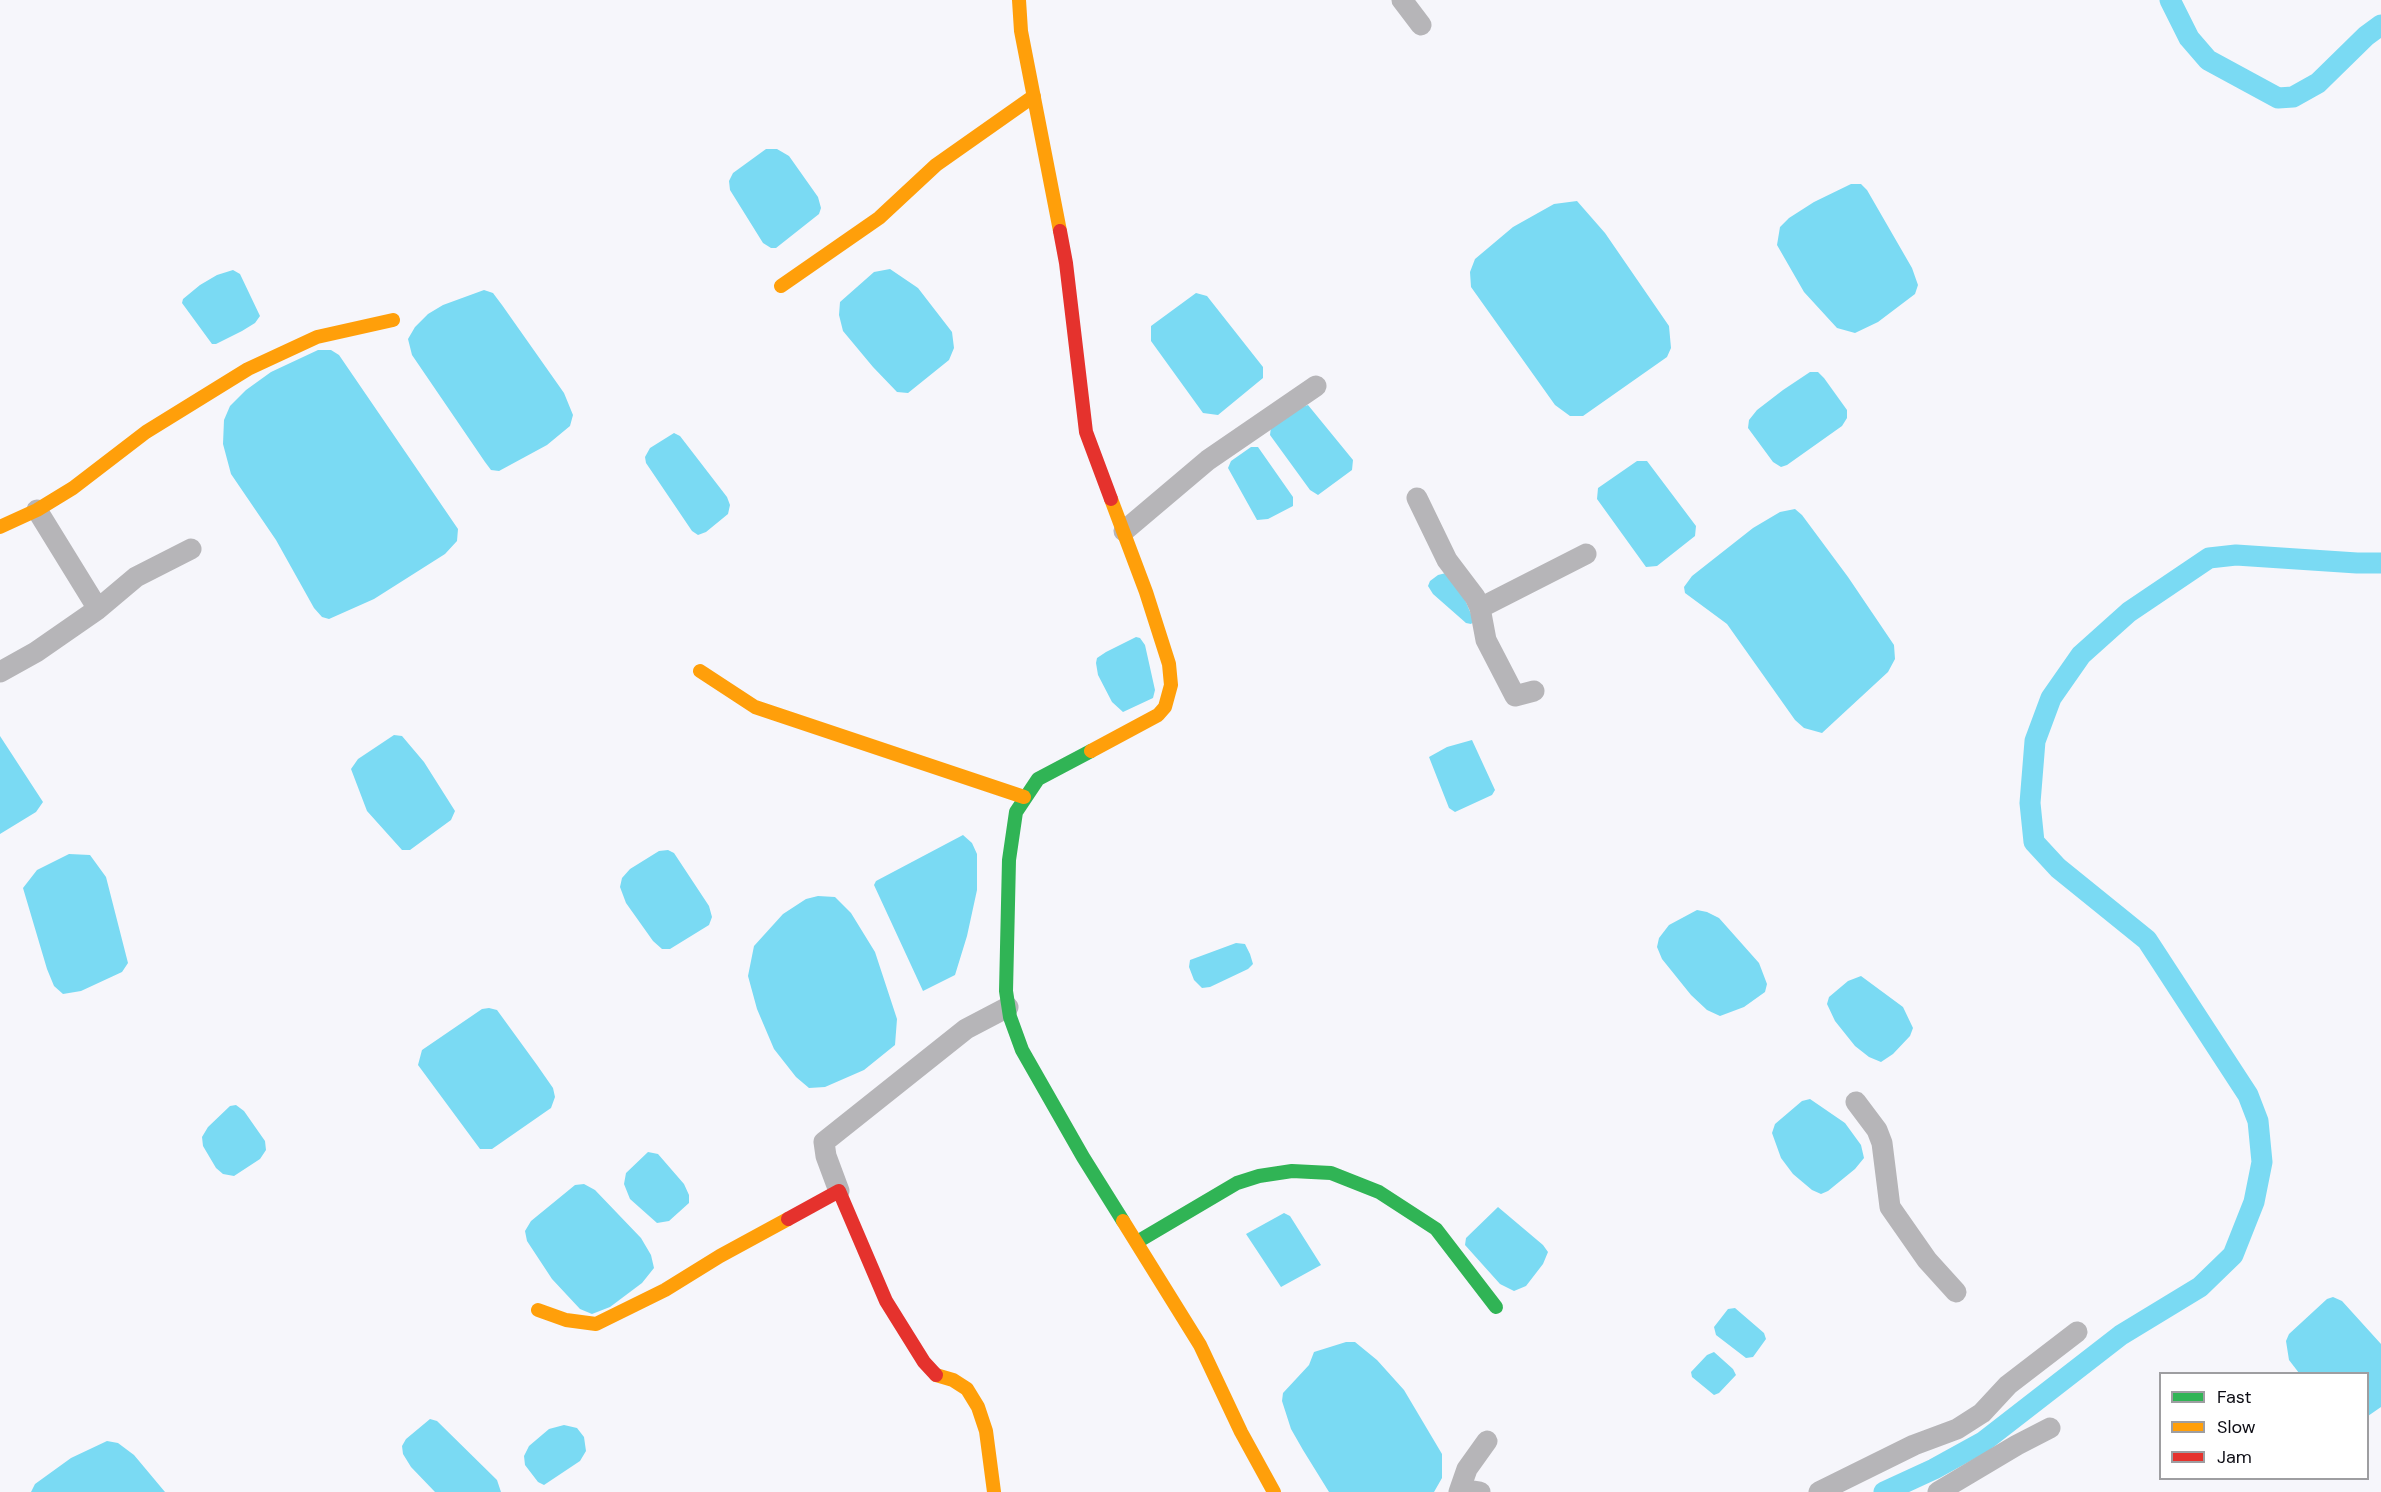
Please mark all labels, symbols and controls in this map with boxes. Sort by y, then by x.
legend [2159,1372,2369,1480]
text: Fast [2217,1385,2252,1409]
text: Slow [2217,1415,2256,1439]
text: Jam [2217,1445,2252,1469]

